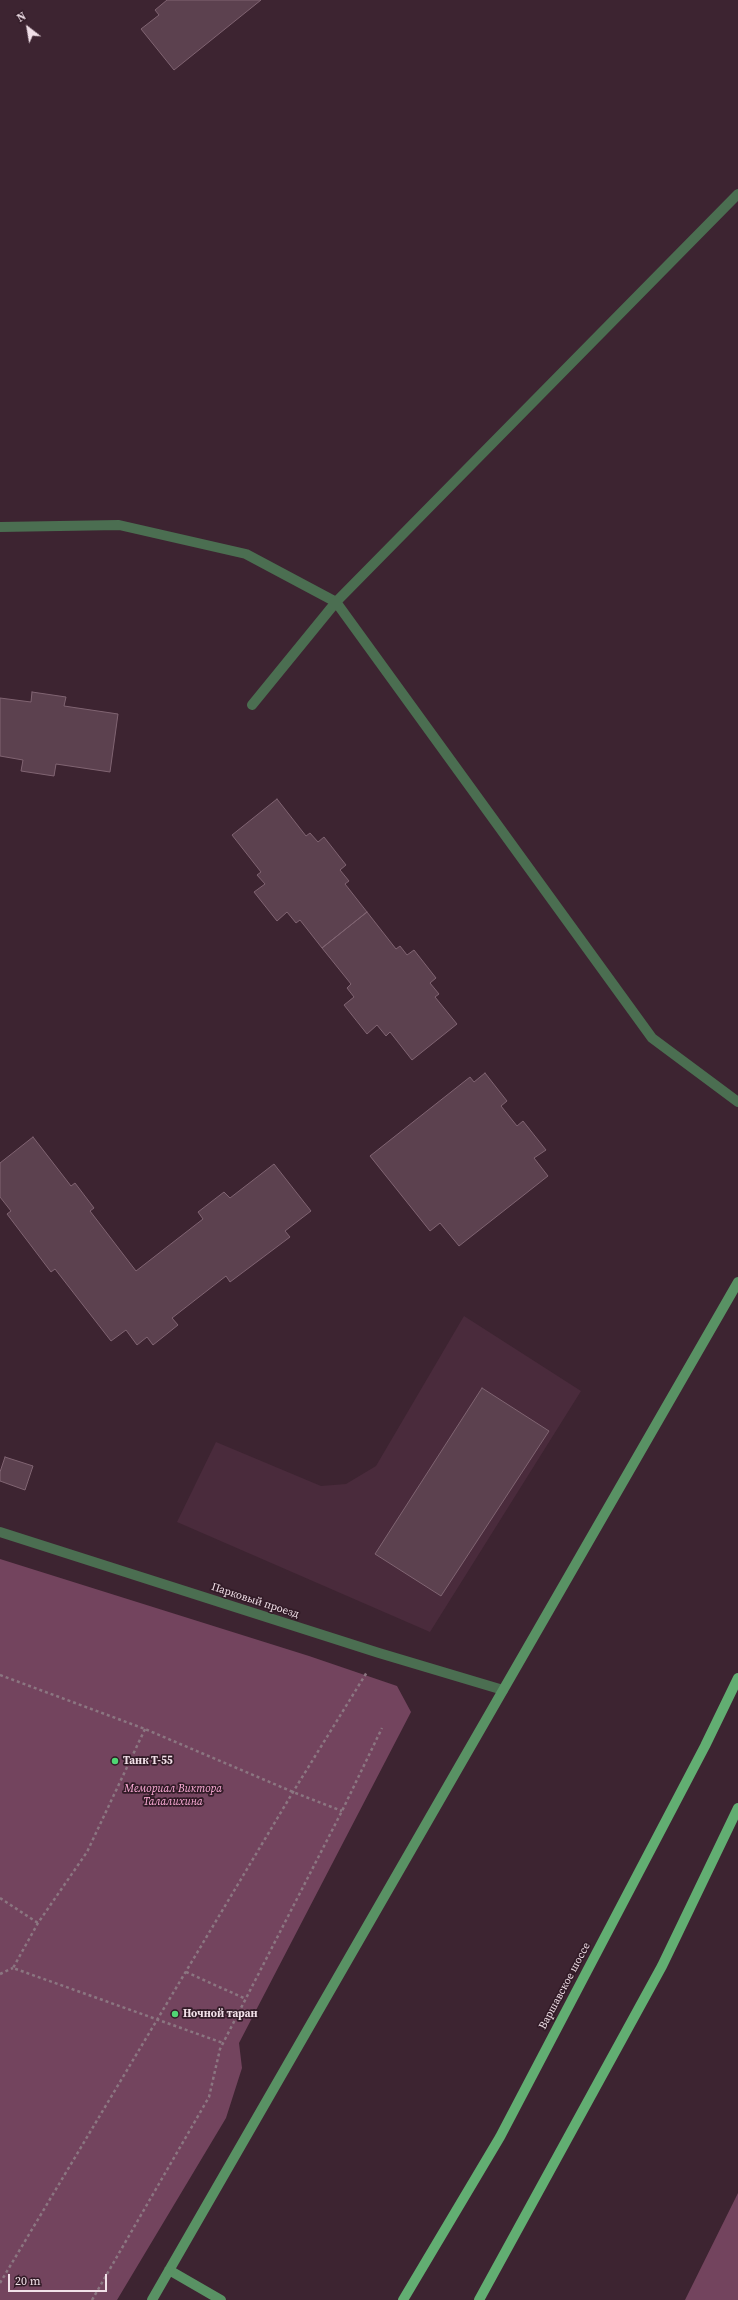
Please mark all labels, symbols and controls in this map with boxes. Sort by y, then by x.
north arrow [8,8,48,48]
text: N [14,9,29,26]
street label: Парковый проезд [209,1581,301,1621]
place label: Танк Т-55 [123,1754,173,1768]
marker: Танк Т-55 [110,1756,120,1766]
park label: Мемориал Виктора Талалихина [124,1782,222,1808]
street label: Варшавское шоссе [537,1940,593,2032]
place label: Ночной таран [183,2007,258,2021]
marker: Ночной таран [170,2009,180,2019]
scale bar [10,2266,109,2292]
text: 20 m [15,2273,41,2289]

